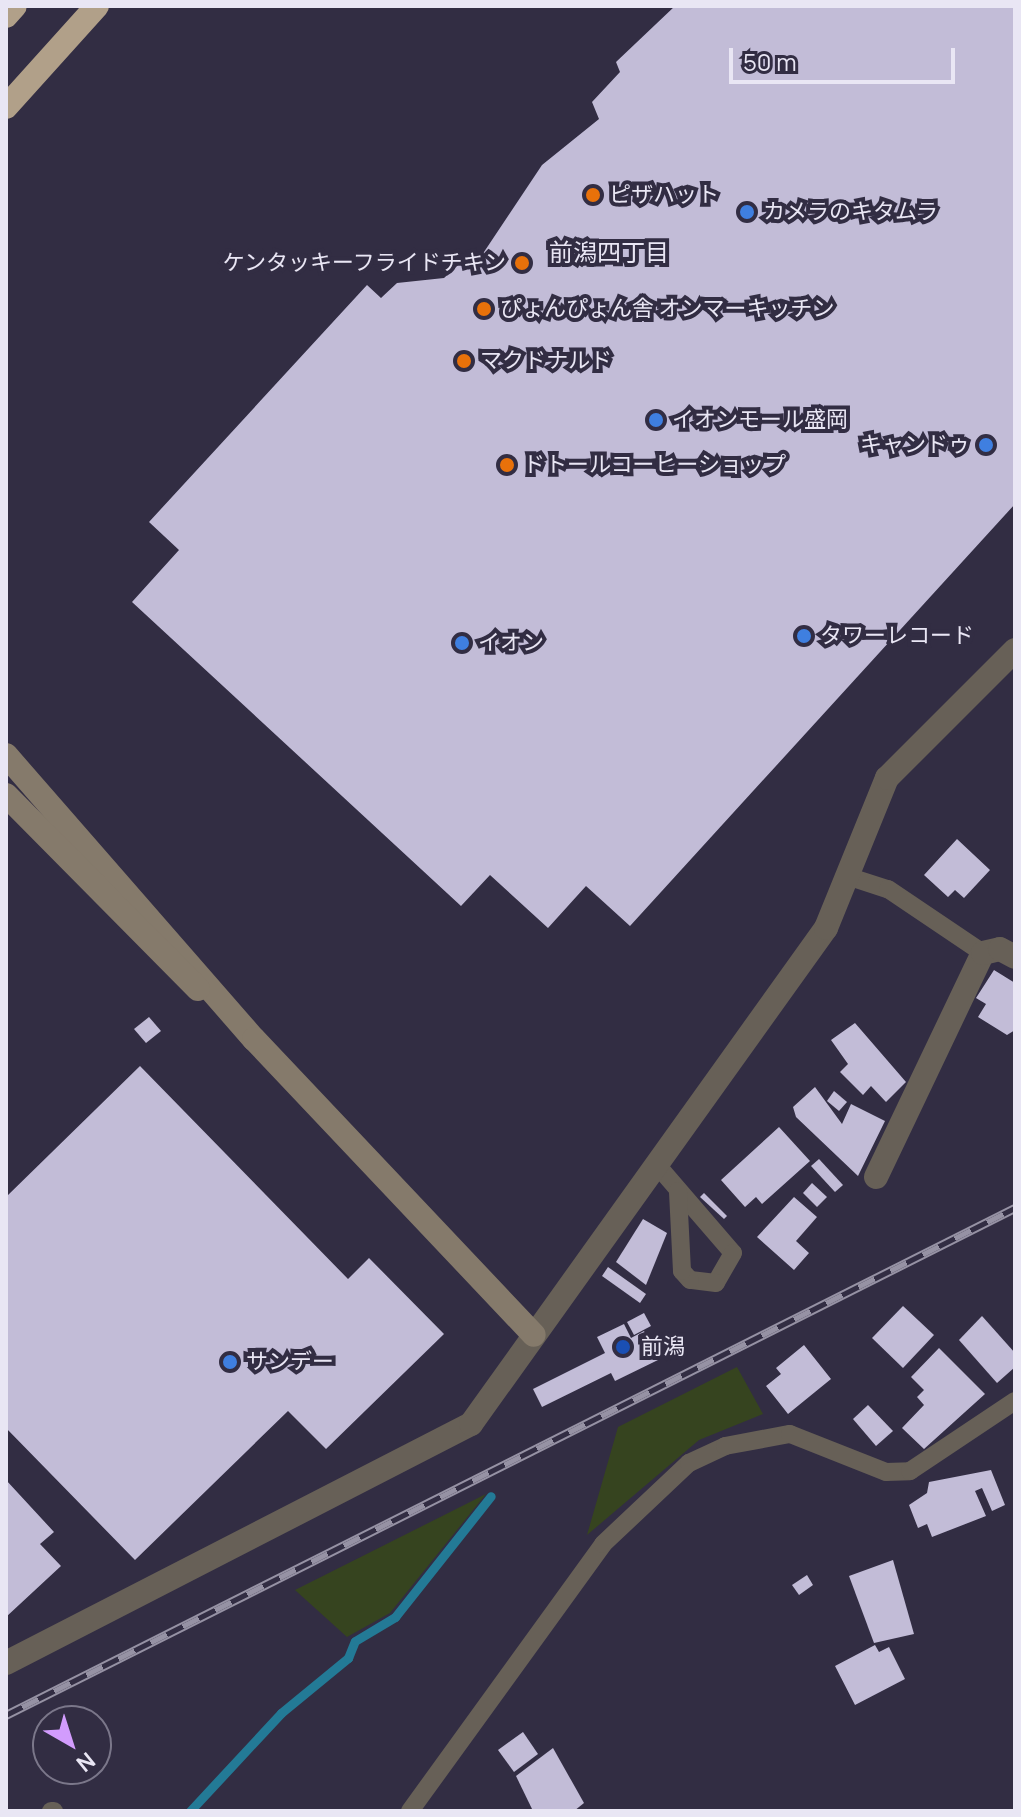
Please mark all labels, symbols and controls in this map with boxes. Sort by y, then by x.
scale bar [733,32,959,82]
text: 50 m [743,45,797,78]
place label: ピザハット [609,182,719,208]
marker: ピザハット [584,186,602,204]
place label: カメラのキタムラ [763,199,939,225]
marker: カメラのキタムラ [738,203,756,221]
district label: 前潟四丁目 [549,238,669,266]
place label: ケンタッキーフライドチキン [220,250,506,276]
marker: ケンタッキーフライドチキン [513,254,531,272]
place label: ぴょんぴょん舎 オンマーキッチン [500,296,834,322]
marker: ぴょんぴょん舎 オンマーキッチン [475,300,493,318]
place label: マクドナルド [480,348,612,374]
marker: マクドナルド [455,352,473,370]
place label: イオンモール盛岡 [672,407,848,433]
marker: イオンモール盛岡 [647,411,665,429]
place label: キャンドゥ [860,432,970,458]
marker: キャンドゥ [977,436,995,454]
place label: ドトールコーヒーショップ [523,452,787,478]
marker: ドトールコーヒーショップ [498,456,516,474]
place label: タワーレコード [820,623,974,649]
marker: タワーレコード [795,627,813,645]
place label: イオン [478,630,544,656]
marker: イオン [453,634,471,652]
place label: 前潟 [641,1334,685,1360]
marker: 前潟 [612,1336,634,1358]
place label: サンデー [246,1349,334,1375]
marker: サンデー [221,1353,239,1371]
north arrow [32,1705,112,1785]
text: N [70,1745,101,1779]

